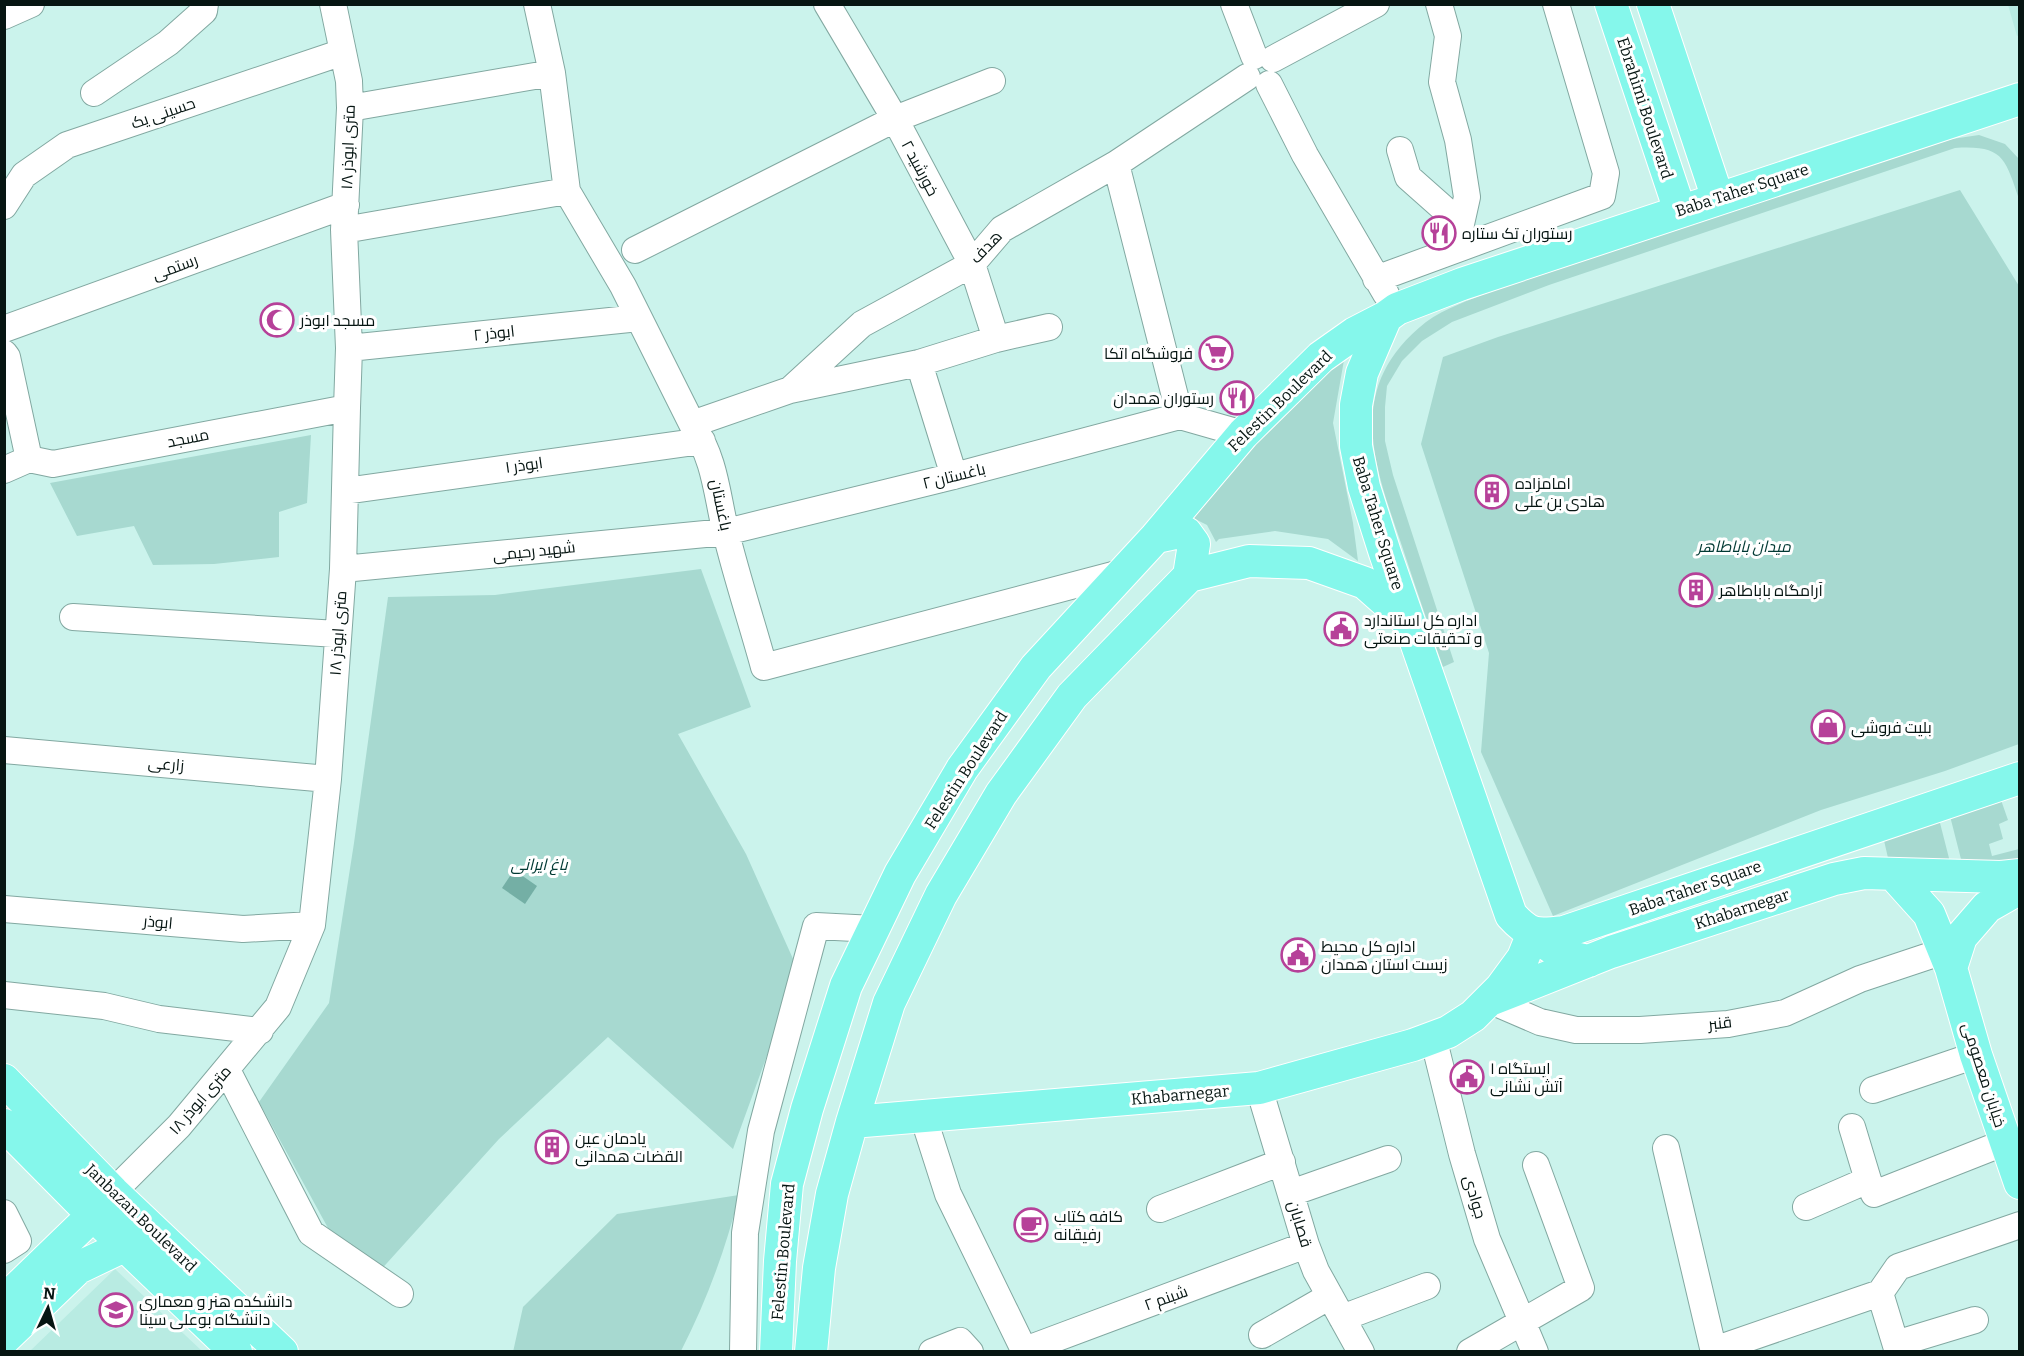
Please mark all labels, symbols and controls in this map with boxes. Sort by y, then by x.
street label: Ebrahimi Boulevard [1613,35,1677,182]
street label: حسینی یک [128,93,198,134]
street label: ۱۸ متری ابوذر [337,104,360,190]
street label: خورشید ۲ [897,137,943,199]
street label: Baba Taher Square [1673,160,1811,220]
restaurant icon: رستوران تک ستاره [1421,215,1457,251]
place label: رستوران تک ستاره [1462,224,1573,244]
street label: هدف [966,227,1006,267]
street label: رستمی [150,250,201,285]
mosque icon: مسجد ابوذر [259,302,295,338]
place label: مسجد ابوذر [299,311,375,330]
street label: ابوذر ۲ [472,321,516,345]
supermarket icon: فروشگاه اتکا [1198,335,1234,371]
place label: فروشگاه اتکا [1104,344,1193,363]
street label: Felestin Boulevard [1224,346,1336,456]
restaurant icon: رستوران همدان [1219,380,1255,416]
place label: رستوران همدان [1113,389,1214,409]
street label: مسجد [165,425,211,451]
street label: ابوذر ۱ [504,453,544,477]
street label: Baba Taher Square [1349,454,1407,592]
street label: باغستان ۲ [921,459,988,494]
building icon: امامزاده هادی بن علی [1474,474,1510,510]
place label: امامزاده هادی بن علی [1515,474,1605,512]
street label: باغستان [705,477,736,533]
street label: شهید رحیمی [492,537,576,566]
park label: میدان باباطاهر [1695,537,1792,556]
building icon: آرامگاه باباطاهر [1678,572,1714,608]
place label: آرامگاه باباطاهر [1718,581,1824,600]
street label: ۱۸ متری ابوذر [326,590,351,676]
public building icon: اداره کل استاندارد و تحقیقات صنعتی [1323,611,1359,647]
place label: اداره کل استاندارد و تحقیقات صنعتی [1364,611,1482,649]
street label: Felestin Boulevard [921,707,1012,833]
shop icon: بلیت فروشی [1810,709,1846,745]
place label: بلیت فروشی [1851,718,1932,738]
street label: زارعی [147,753,185,776]
park label: باغ ایرانی [510,855,568,876]
street label: Baba Taher Square [1626,856,1764,920]
street label: Khabarnegar [1692,885,1792,933]
street label: ابوذر [141,911,174,933]
public building icon: اداره کل محیط زیست استان همدان [1280,937,1316,973]
place label: اداره کل محیط زیست استان همدان [1321,937,1447,975]
street label: قنبر [1706,1012,1733,1034]
street label: خیابان معصومی [1957,1020,2010,1130]
public building icon: ایستگاه ۱ آتش نشانی [1449,1059,1485,1095]
place label: ایستگاه ۱ آتش نشانی [1490,1059,1564,1097]
street label: ۱۸ متری ابوذر [165,1062,236,1139]
street label: Khabarnegar [1130,1081,1230,1109]
building icon: یادمان عین القضات همدانی [534,1129,570,1165]
place label: یادمان عین القضات همدانی [575,1129,683,1167]
street label: Janbazan Boulevard [81,1159,201,1276]
street label: جوادی [1459,1173,1490,1221]
street label: Felestin Boulevard [768,1182,798,1321]
street label: قصابان [1283,1198,1316,1250]
cafe icon: کافه کتاب رفیقانه [1013,1207,1049,1243]
place label: کافه کتاب رفیقانه [1054,1207,1123,1244]
north arrow [18,1278,78,1338]
street label: شبنم ۲ [1142,1281,1191,1316]
text: N [42,1284,56,1304]
school or university icon: دانشکده هنر و معماری دانشگاه بوعلی سینا [98,1292,134,1328]
place label: دانشکده هنر و معماری دانشگاه بوعلی سینا [139,1292,293,1330]

